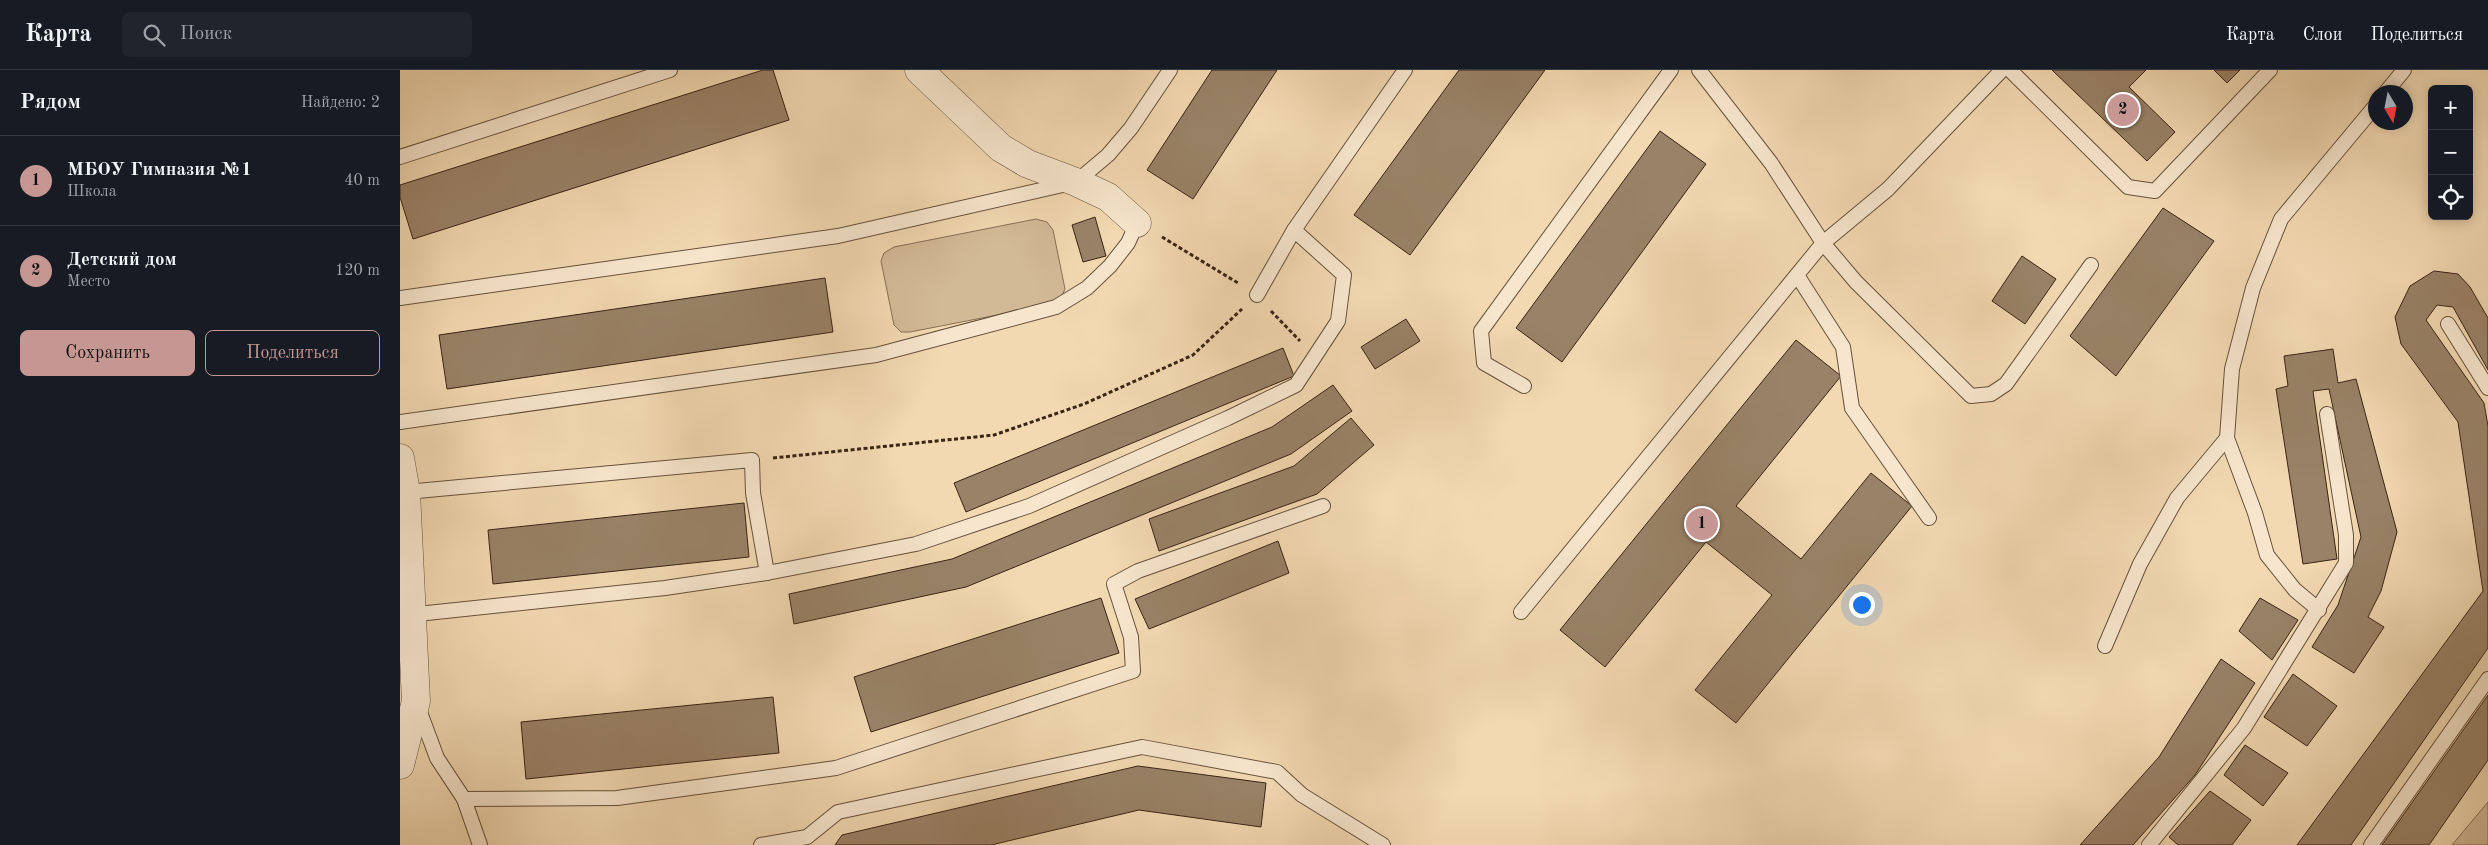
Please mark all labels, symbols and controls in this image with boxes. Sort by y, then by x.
search box [122,12,472,57]
icon: search [140,21,168,49]
text: Карта [25,23,92,47]
text: Поиск [180,25,232,44]
text: Карта [2226,26,2275,44]
text: Слои [2303,26,2342,44]
text: Поделиться [2370,26,2463,44]
north arrow [2368,85,2413,130]
map controls [2428,85,2473,220]
button: + [2428,85,2473,130]
pin: 2 [2107,91,2139,129]
text: Рядом [20,92,81,113]
text: Найдено: 2 [301,95,380,111]
button: − [2428,130,2473,175]
text: МБОУ Гимназия №1 [67,161,252,180]
text: 1 [31,173,41,189]
text: 40 m [344,173,380,189]
button: locate [2428,175,2473,220]
text: Школа [67,184,117,200]
text: Детский дом [67,251,177,270]
text: 2 [31,263,41,279]
text: 120 m [335,263,380,279]
text: Место [67,274,110,290]
button: Сохранить [20,330,195,376]
button: Поделиться [205,330,380,376]
pin: 1 [1686,505,1718,543]
your location [1849,592,1875,618]

